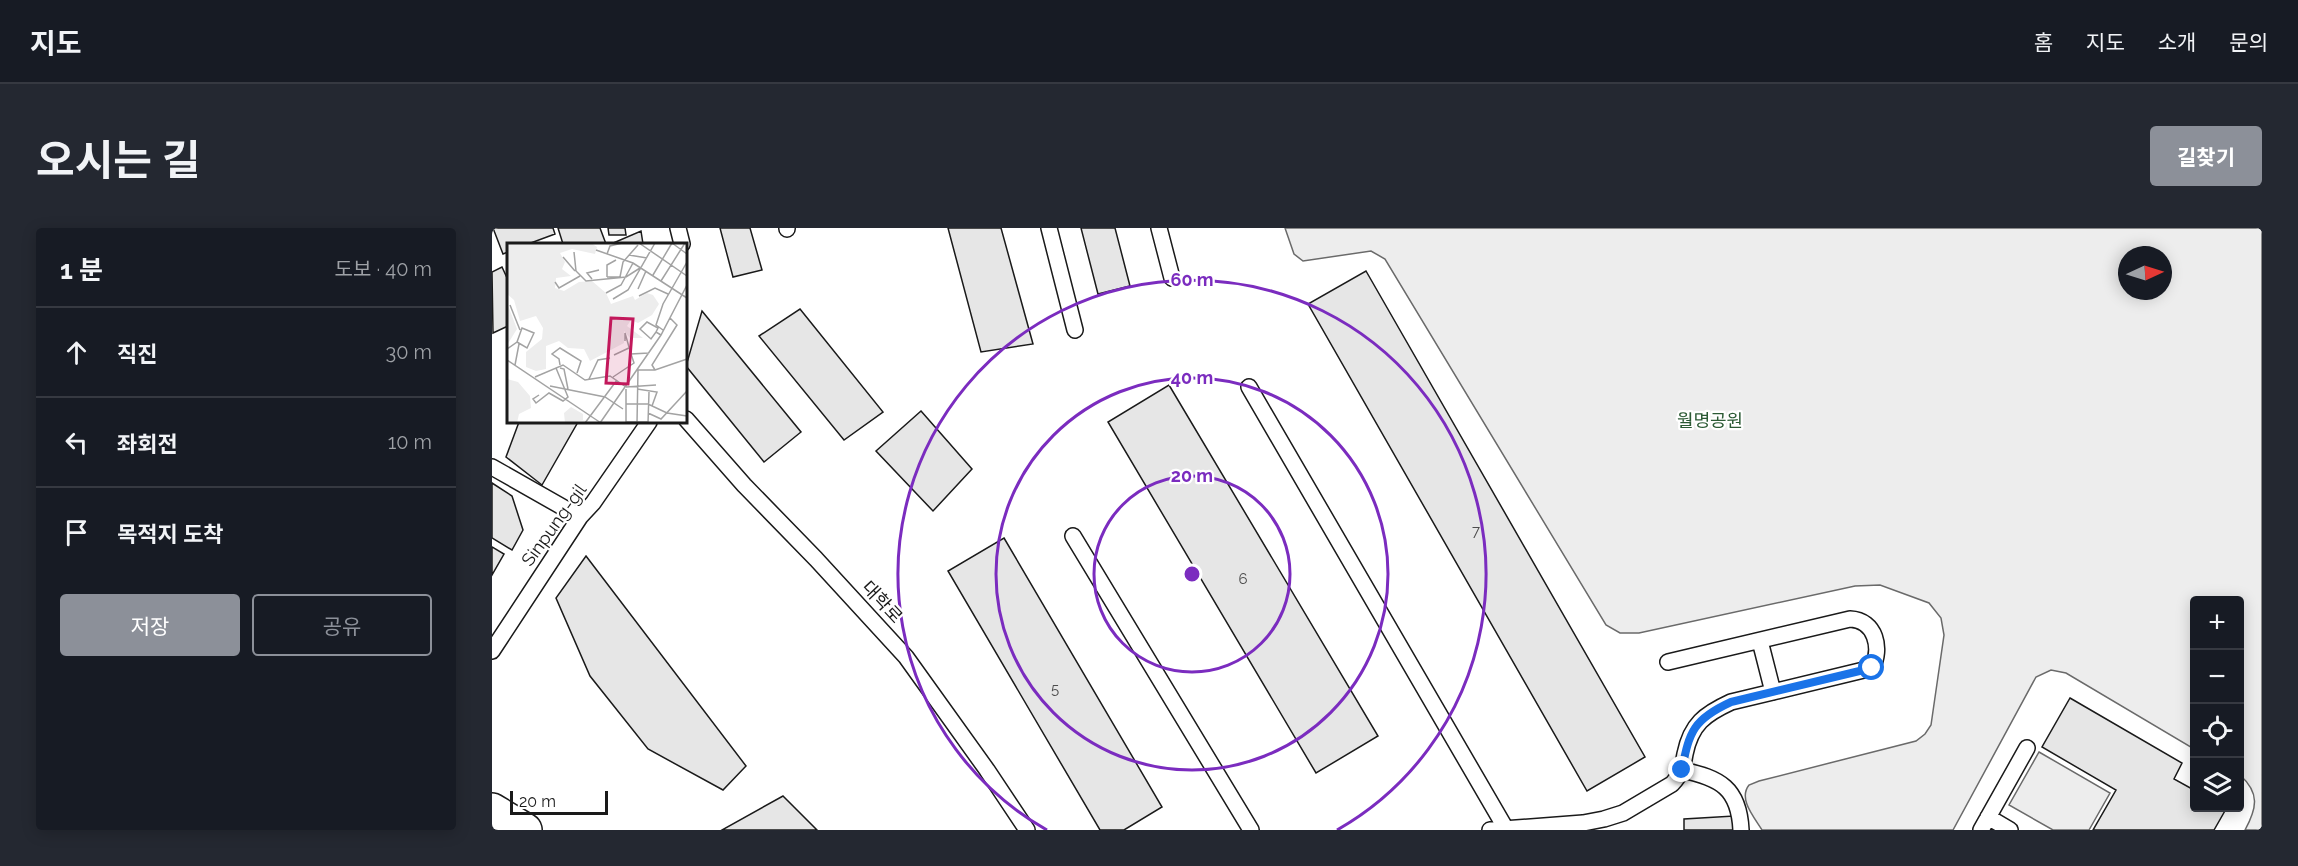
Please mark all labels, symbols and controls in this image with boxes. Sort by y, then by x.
text: 지도 [30,27,82,60]
text: 홈 [2034,30,2053,55]
text: 지도 [2086,30,2125,55]
text: 소개 [2158,30,2196,55]
text: 문의 [2229,30,2268,55]
button: 길찾기 [2150,126,2262,186]
text: 오시는 길 [36,136,201,185]
inset map [507,243,687,423]
north arrow [2118,246,2172,300]
text: 1 분 [60,255,103,285]
text: 도보 · 40 m [335,257,432,281]
text: 60 m [1170,269,1214,290]
icon: ahead [60,336,93,369]
text: 30 m [386,340,432,364]
text: 직진 [117,341,157,367]
text: 40 m [1171,367,1213,388]
park label: 월명공원 [1677,410,1743,431]
icon: left [60,426,93,459]
text: 10 m [388,430,432,454]
text: 좌회전 [117,431,178,457]
text: 20 m [1171,465,1213,486]
street label: Sinpung-gil [517,480,590,570]
icon: arrive [60,516,93,549]
text: 목적지 도착 [117,521,223,547]
house number: 7 [1472,522,1480,540]
centre of rings [1182,564,1202,584]
house number: 6 [1238,570,1248,588]
street label: 대학로 [858,576,907,627]
button: 저장 [60,594,240,656]
button: 공유 [252,594,432,656]
map controls [2190,596,2244,812]
button: + [2190,596,2244,650]
button: − [2190,650,2244,704]
route start [1858,654,1884,680]
house number: 5 [1051,680,1059,698]
button: locate [2190,704,2244,758]
route end [1668,756,1694,782]
button: layers [2190,758,2244,812]
scale bar [510,788,608,816]
text: 20 m [519,792,556,811]

